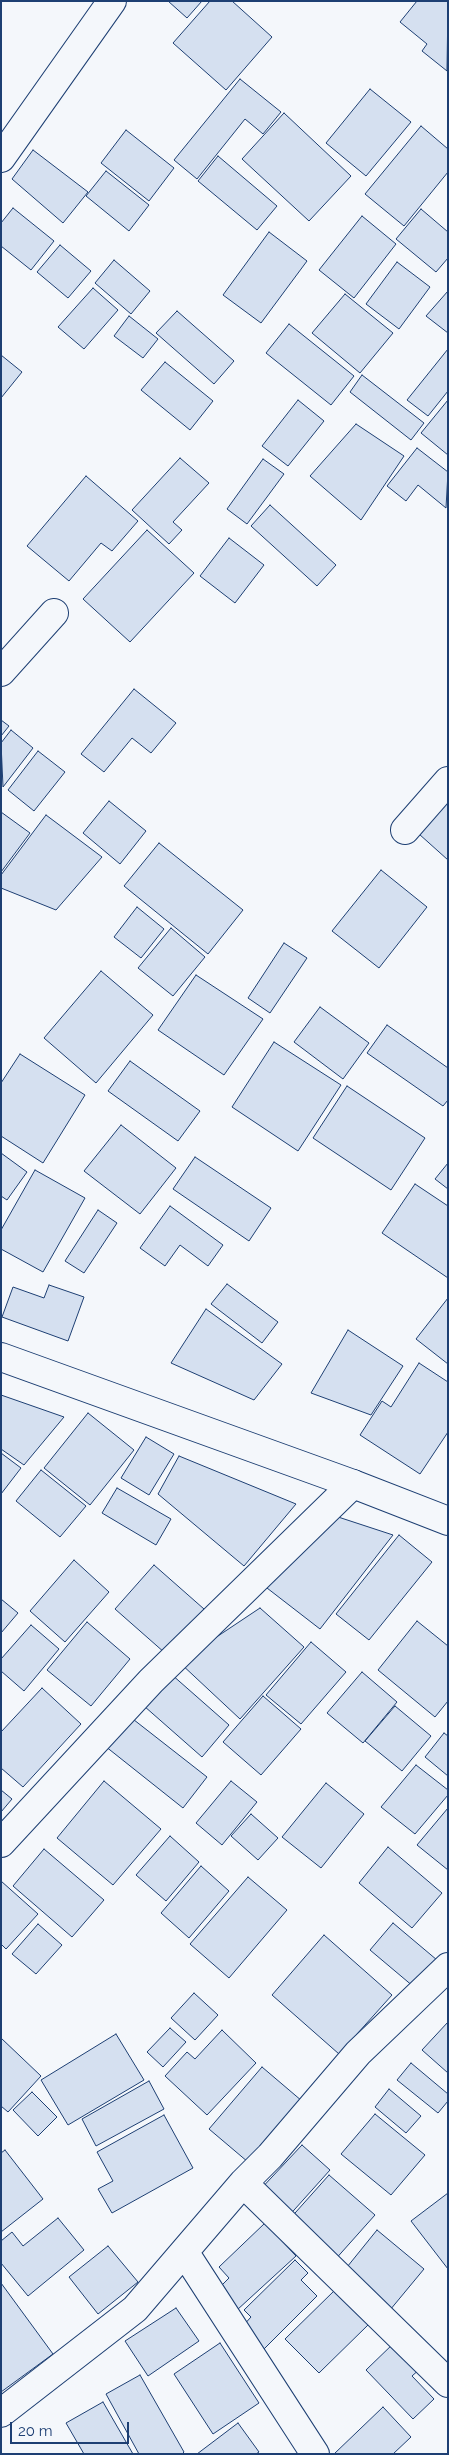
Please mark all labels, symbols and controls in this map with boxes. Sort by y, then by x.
scale bar [12,2412,131,2444]
text: 20 m [18,2422,53,2440]

